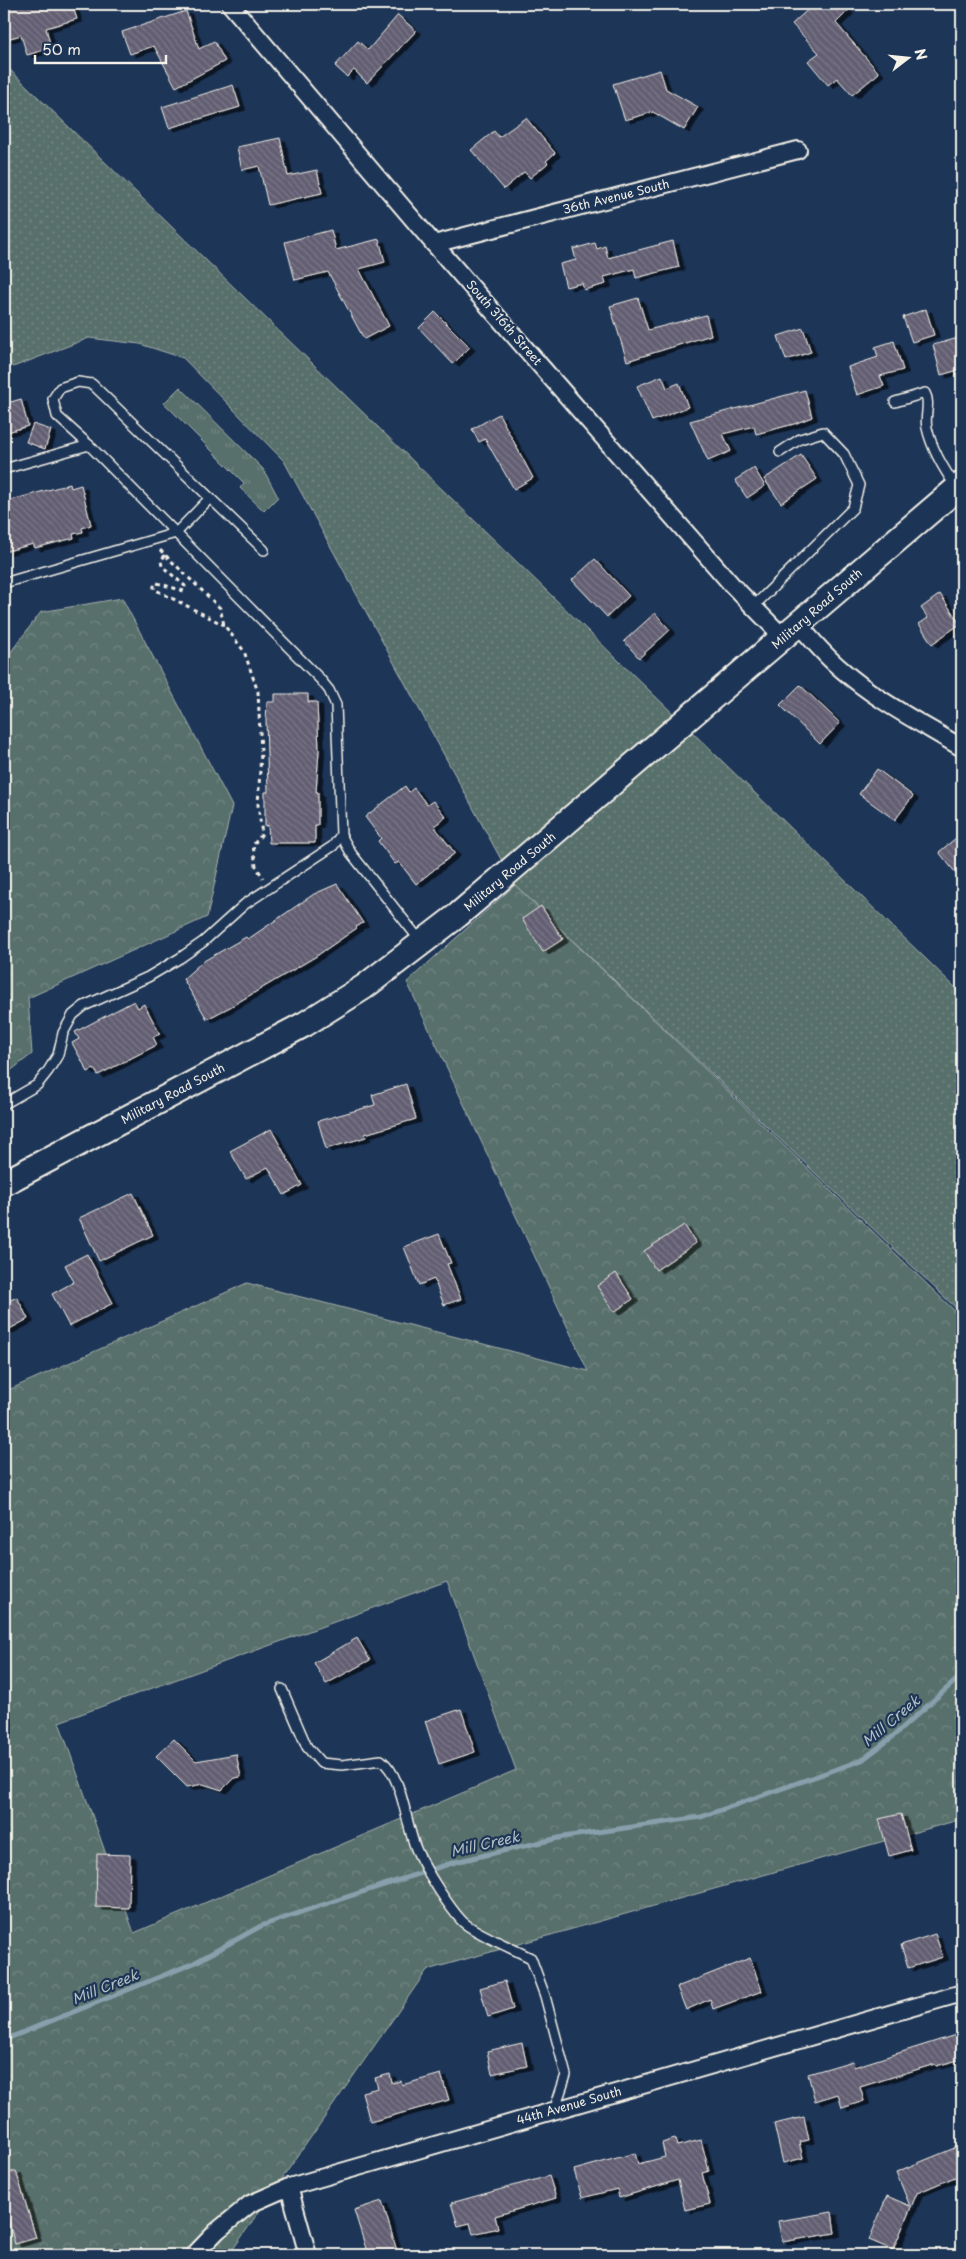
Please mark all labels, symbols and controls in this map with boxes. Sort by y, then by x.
scale bar [35,32,166,64]
north arrow [884,32,934,82]
text: 50 m [42,37,81,60]
text: N [909,46,933,63]
street label: 36th Avenue South [561,174,671,218]
street label: South 316th Street [463,276,547,369]
street label: Military Road South [767,564,866,653]
street label: Military Road South [459,827,559,915]
street label: Military Road South [117,1058,228,1128]
water label: Mill Creek [857,1689,925,1751]
water label: Mill Creek [448,1825,523,1862]
water label: Mill Creek [68,1963,143,2009]
street label: 44th Avenue South [514,2081,623,2129]

